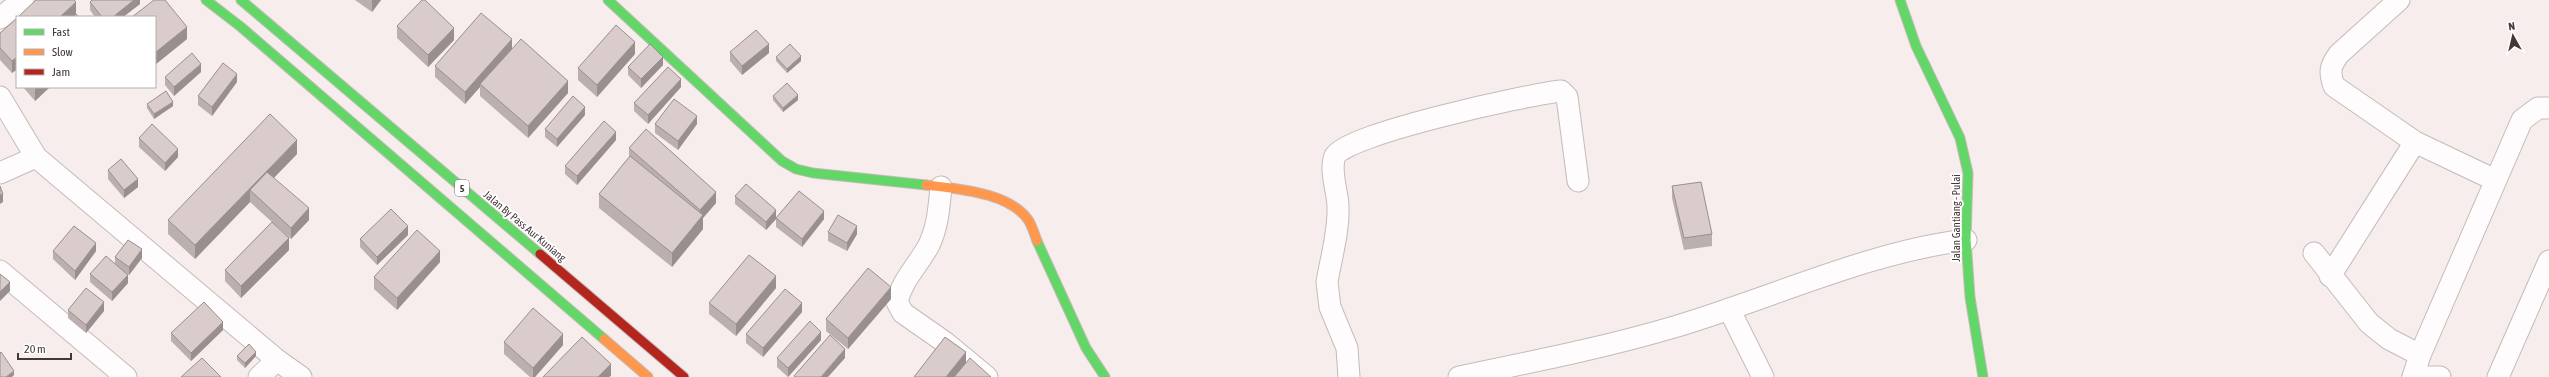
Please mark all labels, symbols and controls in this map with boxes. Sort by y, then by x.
legend [16,16,156,88]
north arrow [2493,16,2533,56]
text: N [2508,20,2516,32]
text: Fast [52,25,70,39]
text: Slow [52,45,73,59]
text: Jam [52,65,70,79]
street label: Jalan Gantiang - Pulai [1950,174,1962,262]
road number: 5 [455,180,469,196]
street label: Jalan By Pass Aur Kuniang [482,188,569,264]
scale bar [18,335,71,361]
text: 20 m [24,342,46,356]

